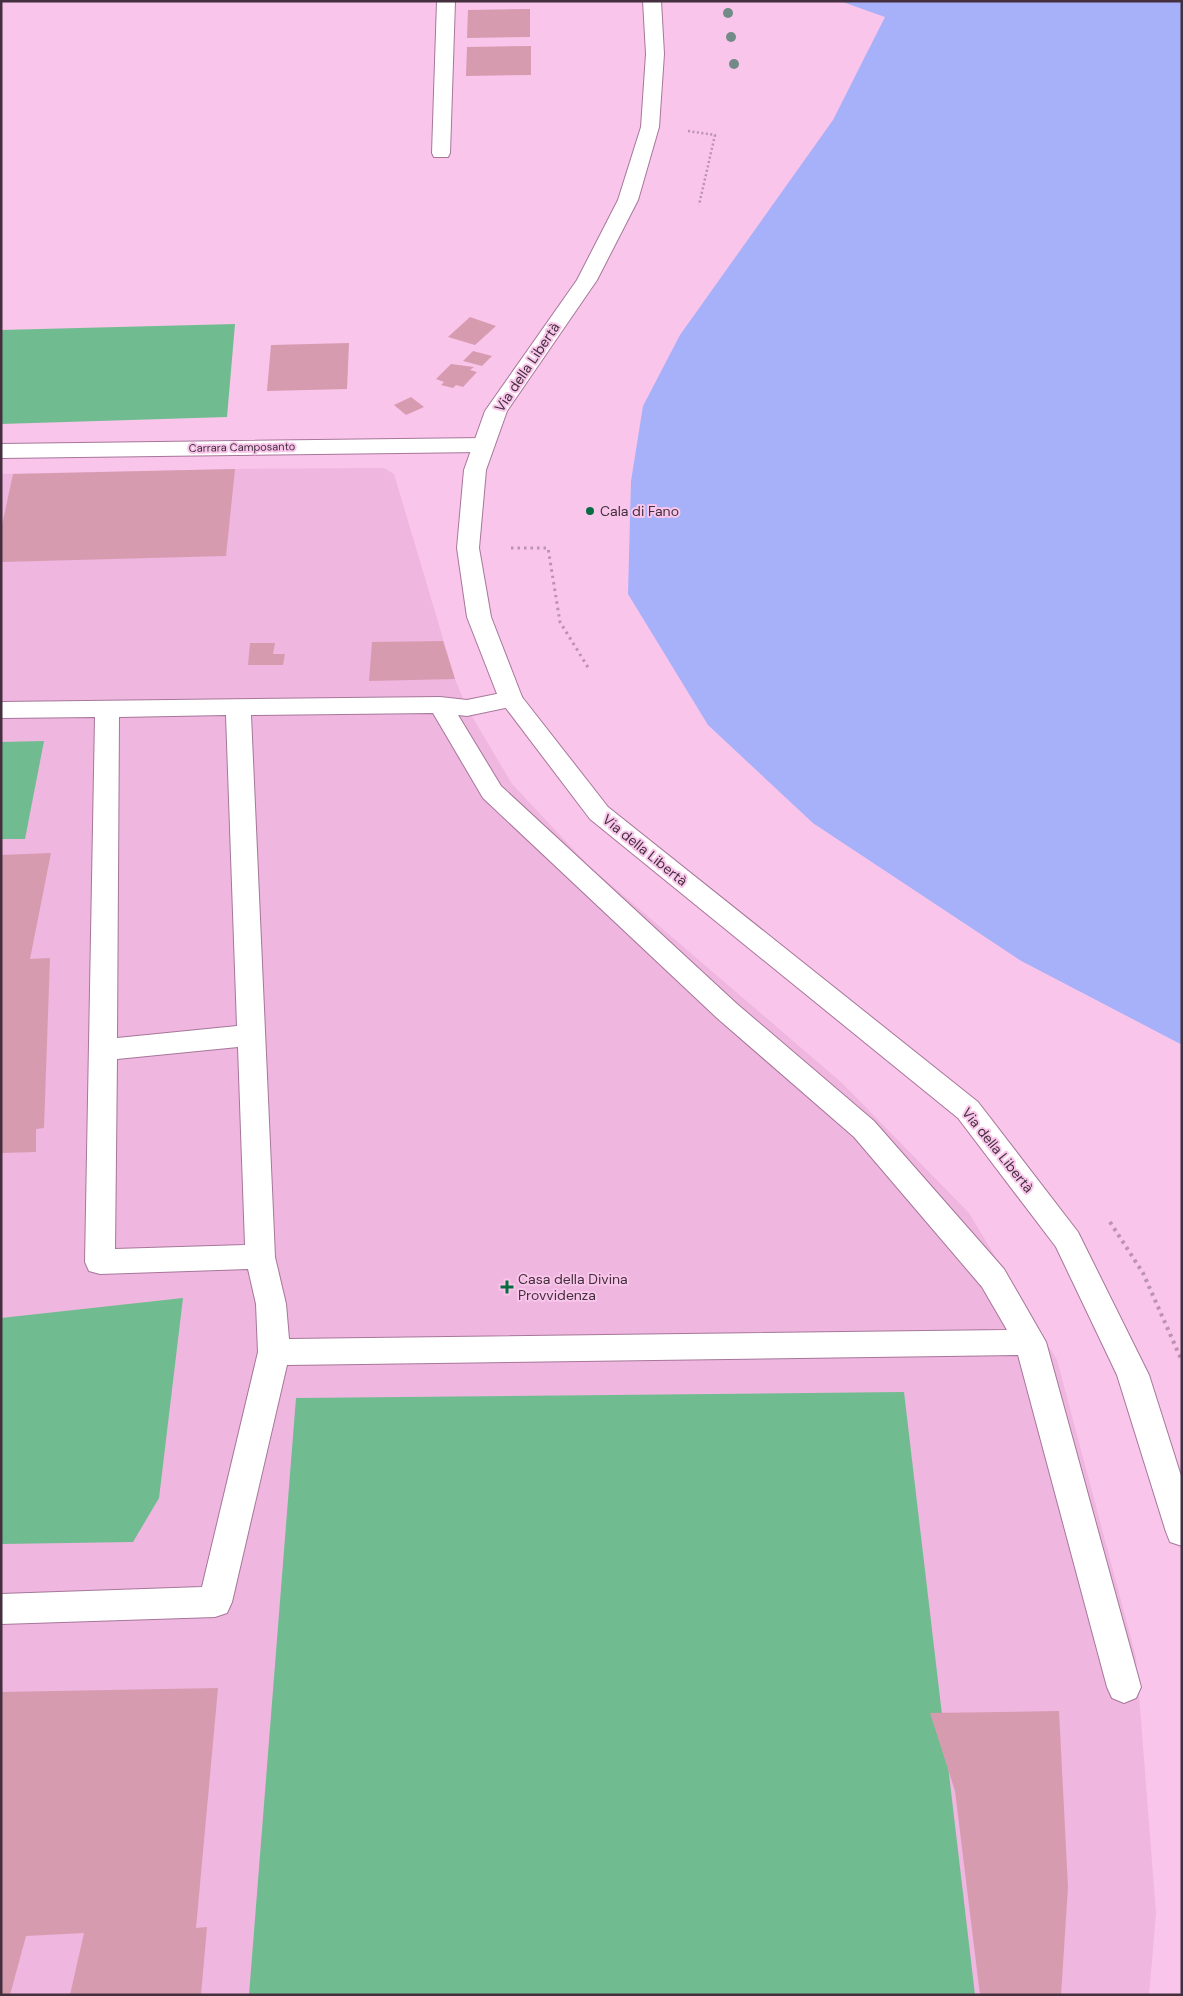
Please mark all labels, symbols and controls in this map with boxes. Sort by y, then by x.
street label: Via della Libertà [490,319,564,415]
street label: Carrara Camposanto [189,439,295,455]
place label: Cala di Fano [600,502,679,520]
marker: Cala di Fano [584,505,596,517]
street label: Via della Libertà [599,810,691,890]
street label: Via della Libertà [958,1104,1038,1196]
place label: Casa della Divina Provvidenza [518,1270,628,1304]
marker: Casa della Divina Provvidenza [500,1280,514,1294]

